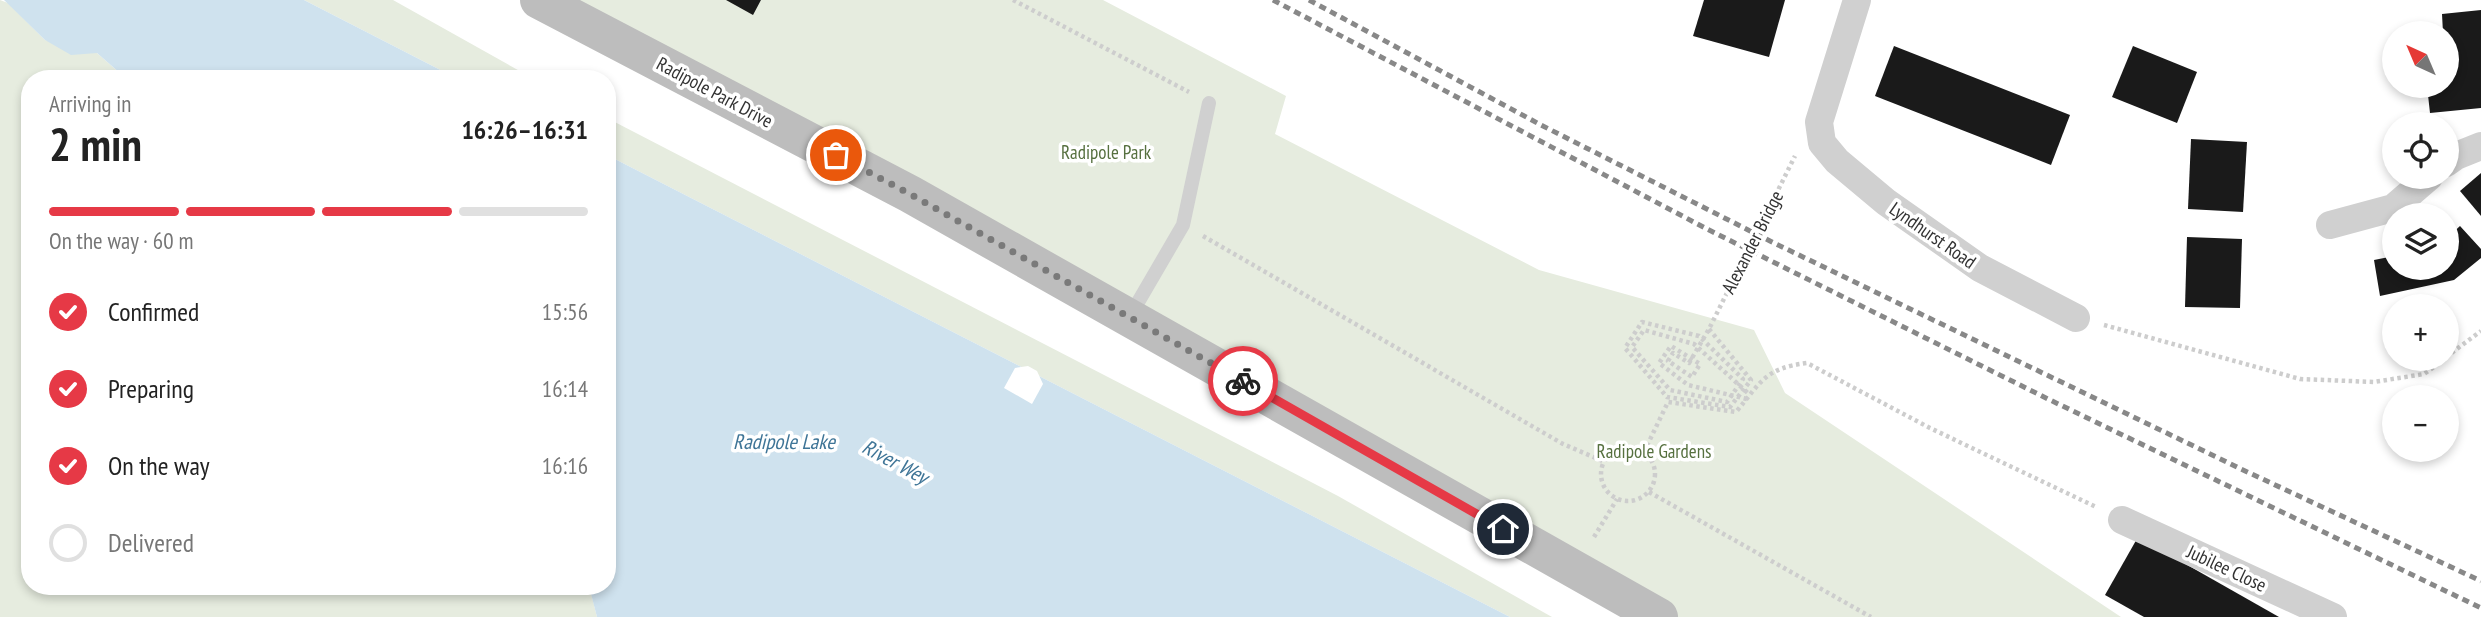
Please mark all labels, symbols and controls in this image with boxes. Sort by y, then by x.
north arrow [2382,21,2459,98]
map controls [2382,21,2459,462]
street label: Radipole Park Drive [653,51,777,133]
text: Arriving in [49,89,131,118]
button: locate [2382,112,2459,189]
text: 16:26–16:31 [461,113,588,146]
text: 2 min [49,114,142,174]
pin [806,125,866,185]
icon: bag [817,136,855,174]
park label: Radipole Park [1061,140,1152,164]
street label: Alexander Bridge [1716,186,1788,298]
street label: Lyndhurst Road [1885,196,1981,274]
button: layers [2382,203,2459,280]
text: On the way · 60 m [49,226,193,255]
icon: check [49,293,87,331]
button: + [2382,294,2459,371]
text: Confirmed [108,295,199,328]
text: 15:56 [542,297,588,326]
courier [1208,346,1278,416]
icon: bike [1224,362,1262,400]
icon: check [49,370,87,408]
text: Preparing [108,372,194,405]
text: 16:14 [542,374,588,403]
button: − [2382,385,2459,462]
water label: Radipole Lake [733,428,836,455]
water label: River Wey [858,433,936,492]
park label: Radipole Gardens [1597,439,1711,463]
icon: check [49,447,87,485]
text: On the way [108,449,210,482]
text: 16:16 [542,451,588,480]
pin [1473,499,1533,559]
icon: home [1484,510,1522,548]
text: Delivered [108,526,194,559]
street label: Jubilee Close [2183,539,2271,597]

